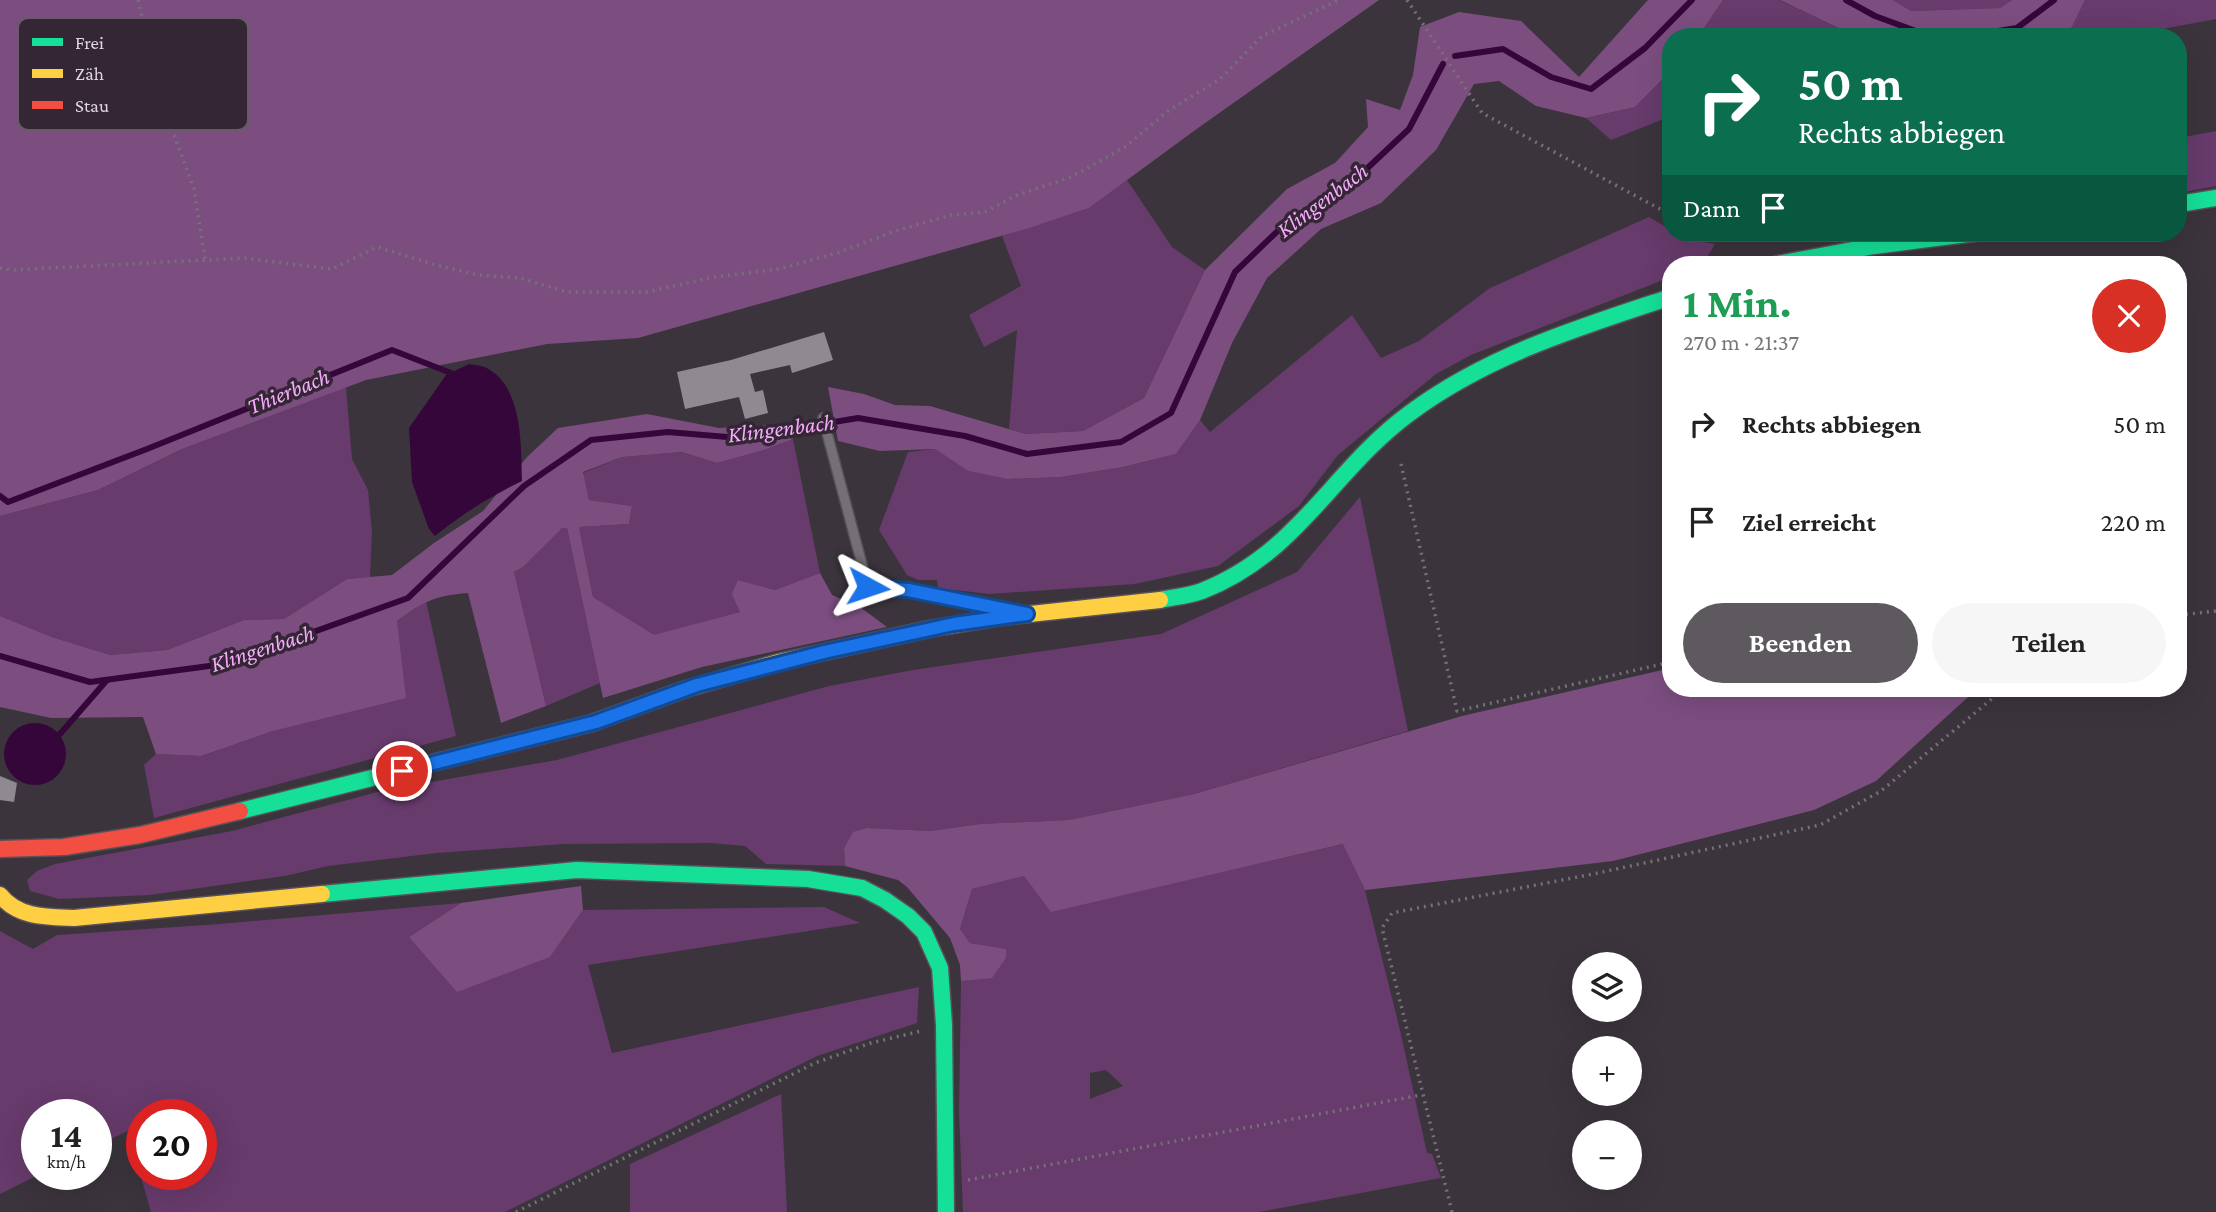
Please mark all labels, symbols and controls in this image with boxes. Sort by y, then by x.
legend [18,18,248,130]
text: Frei [75,32,104,53]
icon: right [1683,56,1774,147]
text: 50 m [1798,56,1903,111]
text: Zäh [75,63,104,84]
text: Stau [75,95,109,116]
text: Rechts abbiegen [1798,114,2005,150]
water label: Klingenbach [1271,157,1373,243]
icon: arrive [1754,189,1792,227]
text: Dann [1683,194,1740,223]
text: 1 Min. [1683,279,1791,326]
button: close [2092,279,2166,353]
text: 270 m · 21:37 [1683,329,1799,355]
water label: Thierbach [243,363,333,419]
icon: right [1683,405,1721,443]
water label: Klingenbach [726,409,836,447]
text: Rechts abbiegen [1742,410,1921,439]
text: 50 m [2113,410,2166,439]
icon: arrive [1683,503,1721,541]
text: Ziel erreicht [1742,508,1876,537]
text: 220 m [2101,508,2166,537]
position arrow [831,550,905,624]
button: Beenden [1683,603,1918,683]
button: Teilen [1932,603,2166,683]
water label: Klingenbach [207,619,317,677]
pin [372,741,432,801]
icon: arrive [383,752,421,790]
map controls [1572,952,1642,1190]
button: layers [1572,952,1642,1022]
button: + [1572,1036,1642,1106]
speed limit sign: 20 [126,1099,217,1190]
text: 14 [51,1116,82,1155]
button: − [1572,1120,1642,1190]
text: km/h [47,1152,86,1172]

